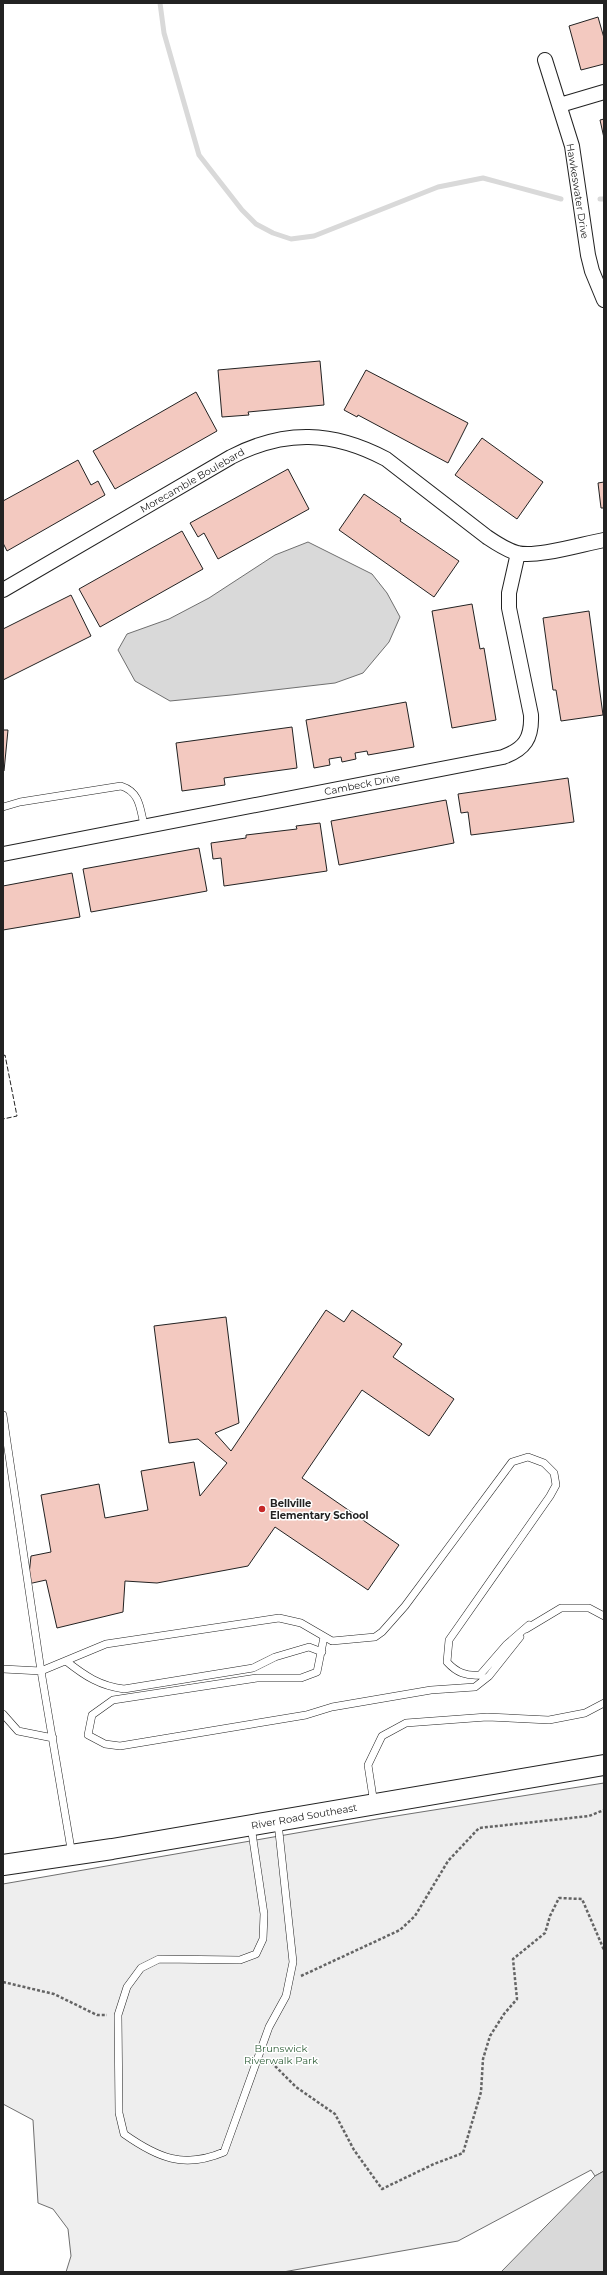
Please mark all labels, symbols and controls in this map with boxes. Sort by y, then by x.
street label: Hawkeswater Drive [564,142,591,240]
street label: Morecamble Boulebard [138,445,247,516]
street label: Cambeck Drive [323,771,401,798]
place label: Bellville Elementary School [270,1497,369,1522]
marker: Bellville Elementary School [257,1504,267,1514]
street label: River Road Southeast [250,1801,358,1832]
park label: Brunswick Riverwalk Park [244,2042,318,2067]

